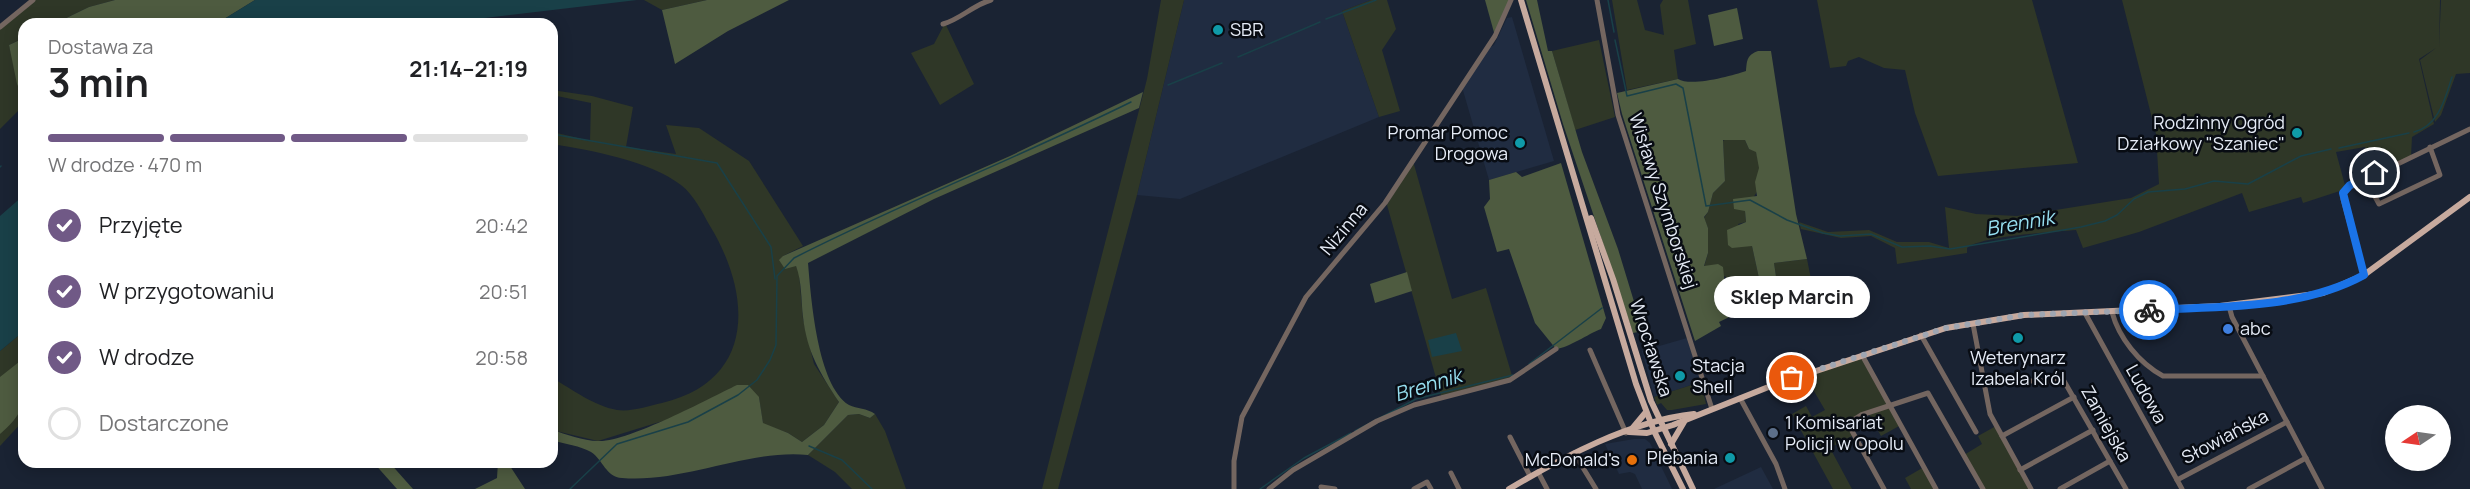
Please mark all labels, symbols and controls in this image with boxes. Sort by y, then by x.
place label: SBR [1230,17,1263,41]
marker: SBR [1211,23,1225,37]
text: Dostawa za [48,33,153,60]
text: 21:14–21:19 [409,54,528,84]
text: 3 min [48,55,149,109]
street label: Wisławy Szymborskiej [1624,110,1704,291]
place label: Rodzinny Ogród Działkowy "Szaniec" [2117,110,2285,155]
place label: Promar Pomoc Drogowa [1388,120,1508,165]
marker: Rodzinny Ogród Działkowy "Szaniec" [2290,126,2304,140]
marker: Promar Pomoc Drogowa [1513,136,1527,150]
pin [2349,147,2400,198]
text: W drodze · 470 m [48,151,202,178]
icon: home [2358,156,2391,189]
street label: Nizinna [1314,197,1372,260]
water label: Brennik [1984,203,2059,242]
icon: check [48,209,81,242]
text: Przyjęte [99,210,183,240]
text: 20:42 [475,212,528,239]
icon: check [48,275,81,308]
text: W przygotowaniu [99,276,274,306]
callout: Sklep Marcin [1714,276,1870,318]
text: 20:51 [479,278,528,305]
courier [2119,280,2179,340]
text: Sklep Marcin [1730,283,1854,310]
icon: bike [2133,294,2166,327]
street label: Wrocławska [1625,296,1679,400]
place label: abc [2240,316,2271,340]
marker: abc [2221,322,2235,336]
marker: Weterynarz Izabela Król [2011,331,2025,345]
icon: check [48,341,81,374]
text: W drodze [99,342,194,372]
text: 20:58 [475,344,528,371]
place label: Weterynarz Izabela Król [1970,345,2066,390]
pin [1766,352,1817,403]
place label: Stacja Shell [1692,353,1745,398]
street label: Ludowa [2121,360,2173,427]
water label: Brennik [1391,361,1468,408]
icon: bag [1775,361,1808,394]
marker: Stacja Shell [1673,369,1687,383]
street label: Zamiejska [2076,381,2138,466]
street label: Słowiańska [2177,403,2272,469]
north arrow [2385,405,2451,471]
map controls [2385,405,2451,471]
text: Dostarczone [99,408,229,438]
place label: 1 Komisariat Policji w Opolu [1785,410,1904,455]
marker: 1 Komisariat Policji w Opolu [1766,426,1780,440]
place label: Plebania [1647,445,1718,469]
place label: McDonald's [1525,447,1620,471]
marker: Plebania [1723,451,1737,465]
marker: McDonald's [1625,453,1639,467]

